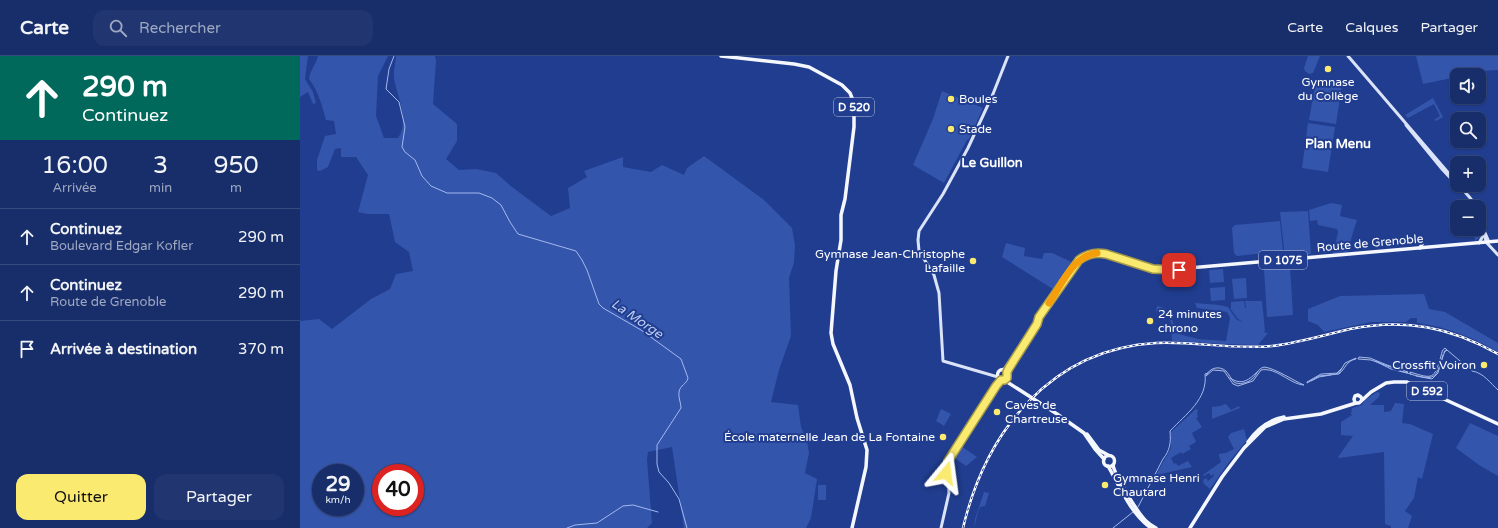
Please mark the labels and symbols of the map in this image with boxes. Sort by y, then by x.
marker: Gymnase du Collège [1323,64,1333,74]
place label: Gymnase du Collège [1298,75,1358,103]
place label: Boules [959,92,998,106]
marker: Boules [946,94,956,104]
road number: D 520 [834,98,874,116]
place label: Stade [959,122,992,136]
marker: Stade [946,124,956,134]
district label: Plan Menu [1305,136,1371,152]
district label: Le Guillon [961,155,1023,171]
street label: Route de Grenoble [1316,231,1424,255]
place label: Gymnase Jean-Christophe Lafaille [815,247,965,275]
road number: D 1075 [1259,251,1307,269]
pin [1162,253,1196,287]
marker: Gymnase Jean-Christophe Lafaille [968,256,978,266]
water label: La Morge [608,296,666,342]
place label: 24 minutes chrono [1158,307,1222,335]
marker: 24 minutes chrono [1145,316,1155,326]
place label: Crossfit Voiron [1392,358,1476,372]
marker: Crossfit Voiron [1479,360,1489,370]
road number: D 592 [1407,382,1447,400]
place label: Caves de Chartreuse [1005,398,1068,426]
marker: Caves de Chartreuse [992,407,1002,417]
place label: École maternelle Jean de La Fontaine [724,430,935,444]
marker: École maternelle Jean de La Fontaine [938,432,948,442]
position arrow [925,452,967,494]
speed limit sign: 40 [372,464,424,516]
place label: Gymnase Henri Chautard [1113,471,1200,499]
marker: Gymnase Henri Chautard [1100,480,1110,490]

